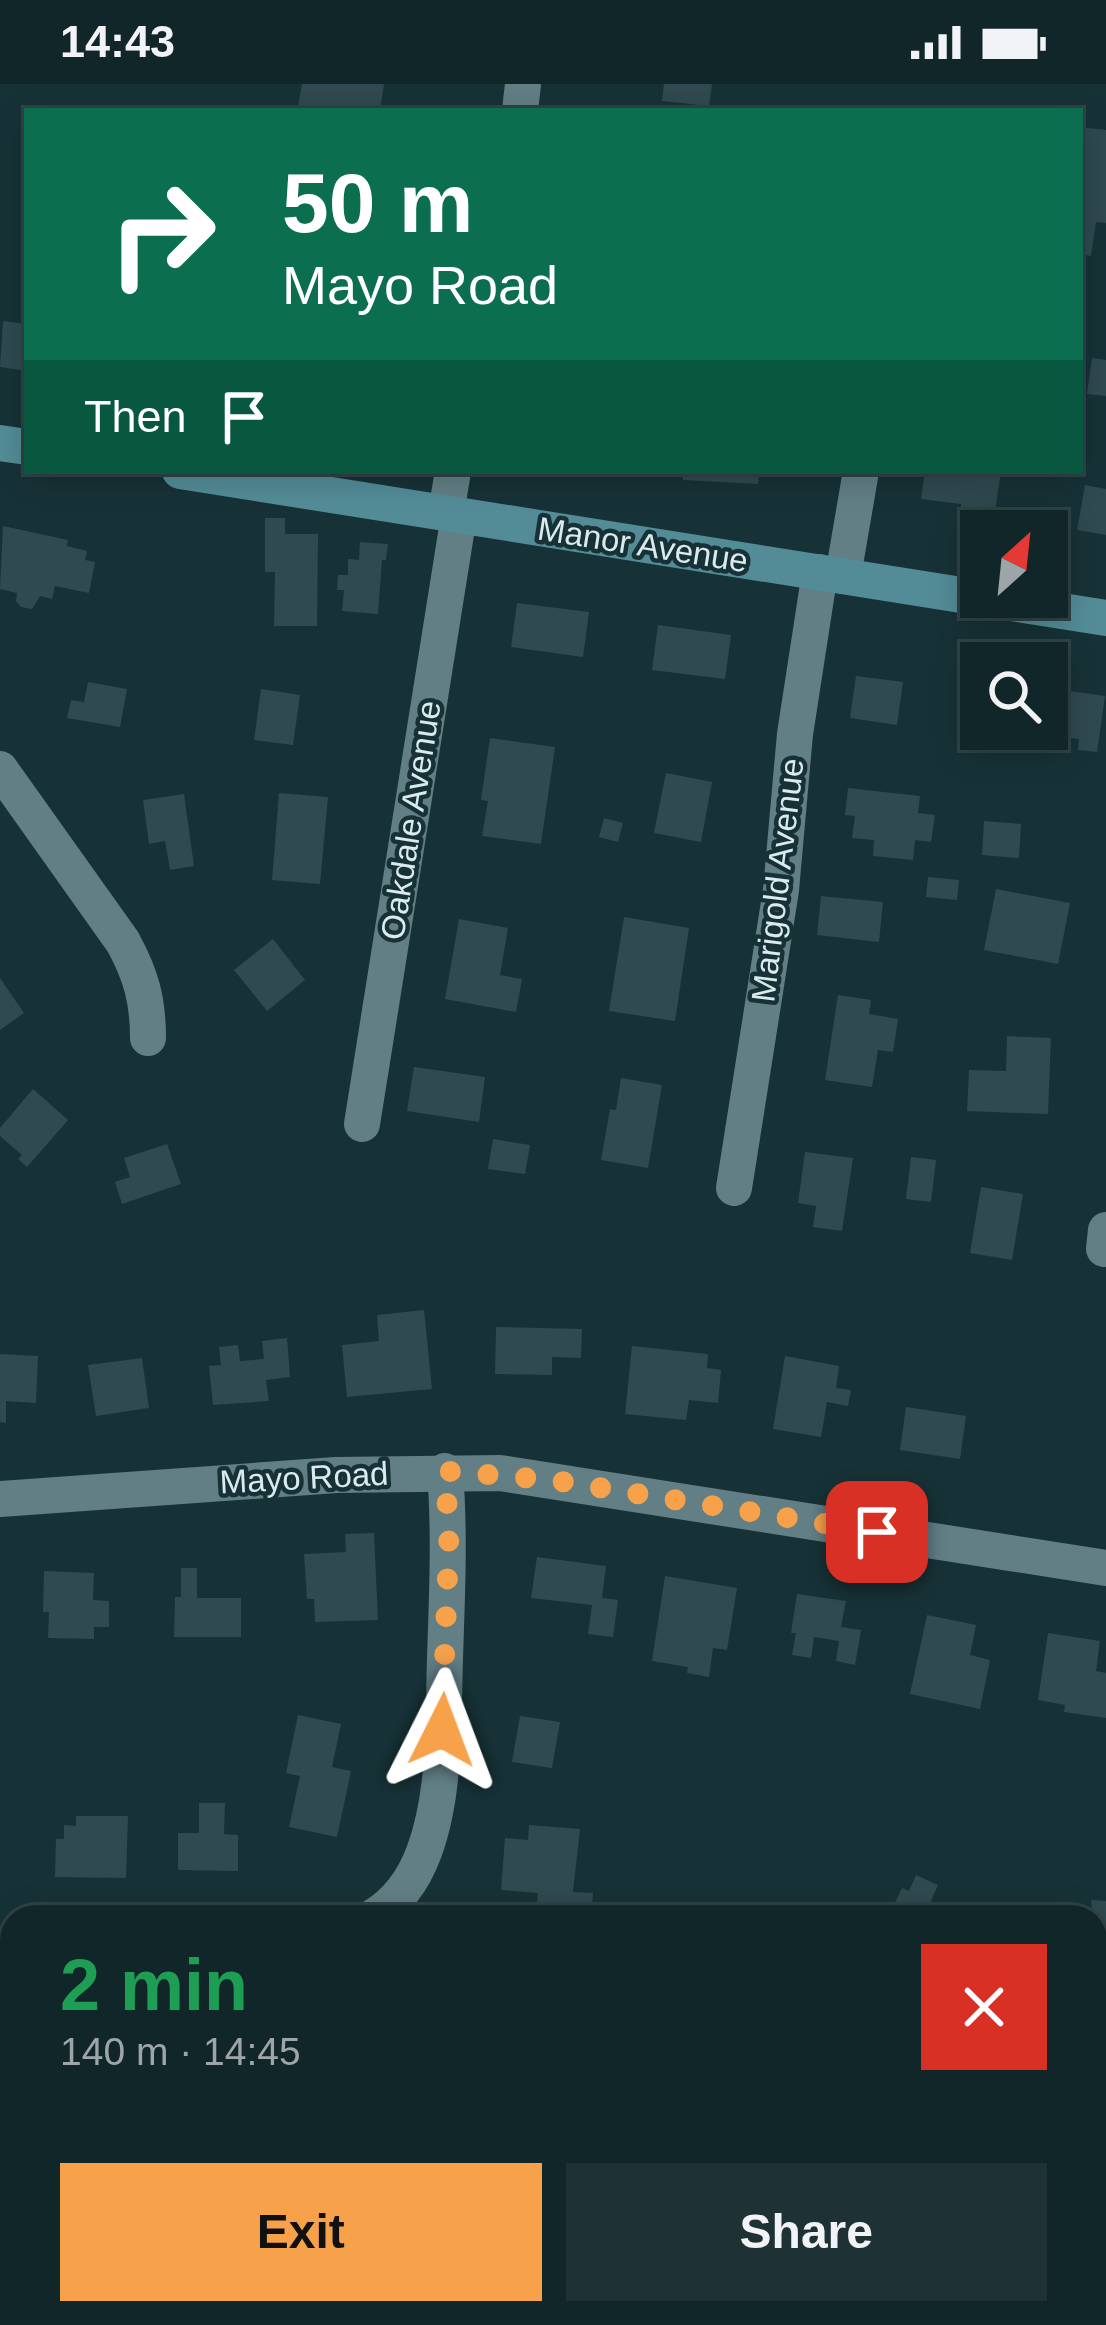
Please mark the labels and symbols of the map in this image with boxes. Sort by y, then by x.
street label: Manor Avenue [535,510,751,579]
north arrow [960,510,1068,618]
street label: Oakdale Avenue [373,698,448,942]
street label: Marigold Avenue [744,756,811,1004]
street label: Mayo Road [219,1455,389,1500]
pin [826,1481,928,1583]
position arrow [379,1667,505,1793]

